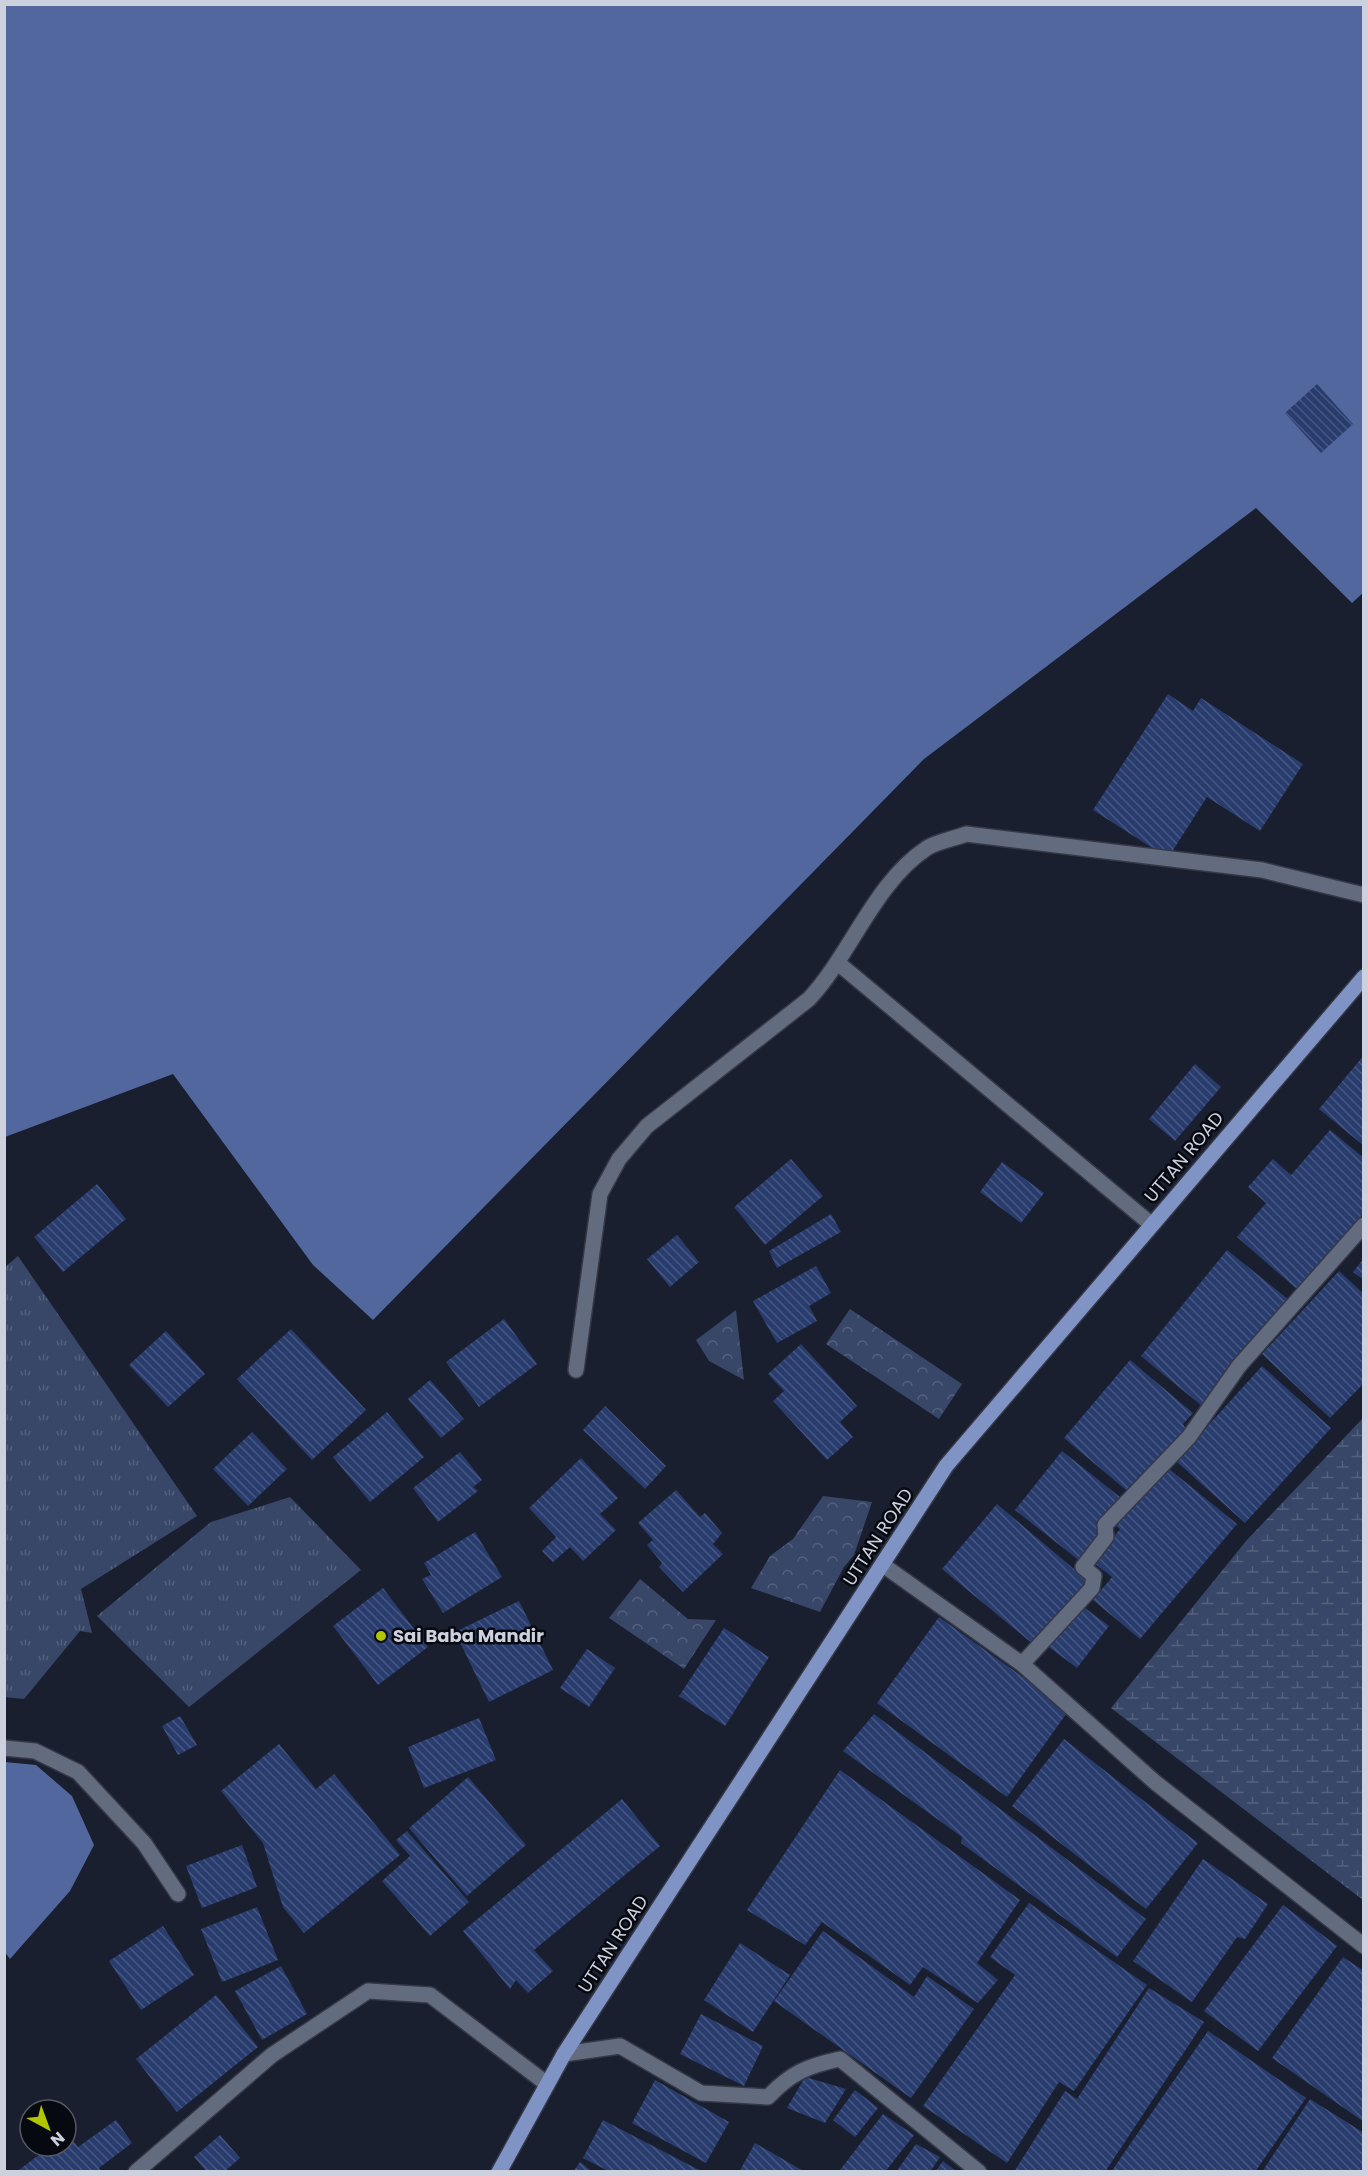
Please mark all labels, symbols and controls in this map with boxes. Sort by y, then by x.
street label: UTTAN ROAD [1138,1106,1229,1207]
street label: UTTAN ROAD [837,1483,918,1590]
place label: Sai Baba Mandir [393,1623,544,1648]
marker: Sai Baba Mandir [374,1629,388,1643]
street label: UTTAN ROAD [572,1890,653,1997]
north arrow [18,2098,78,2158]
text: N [45,2126,70,2152]

